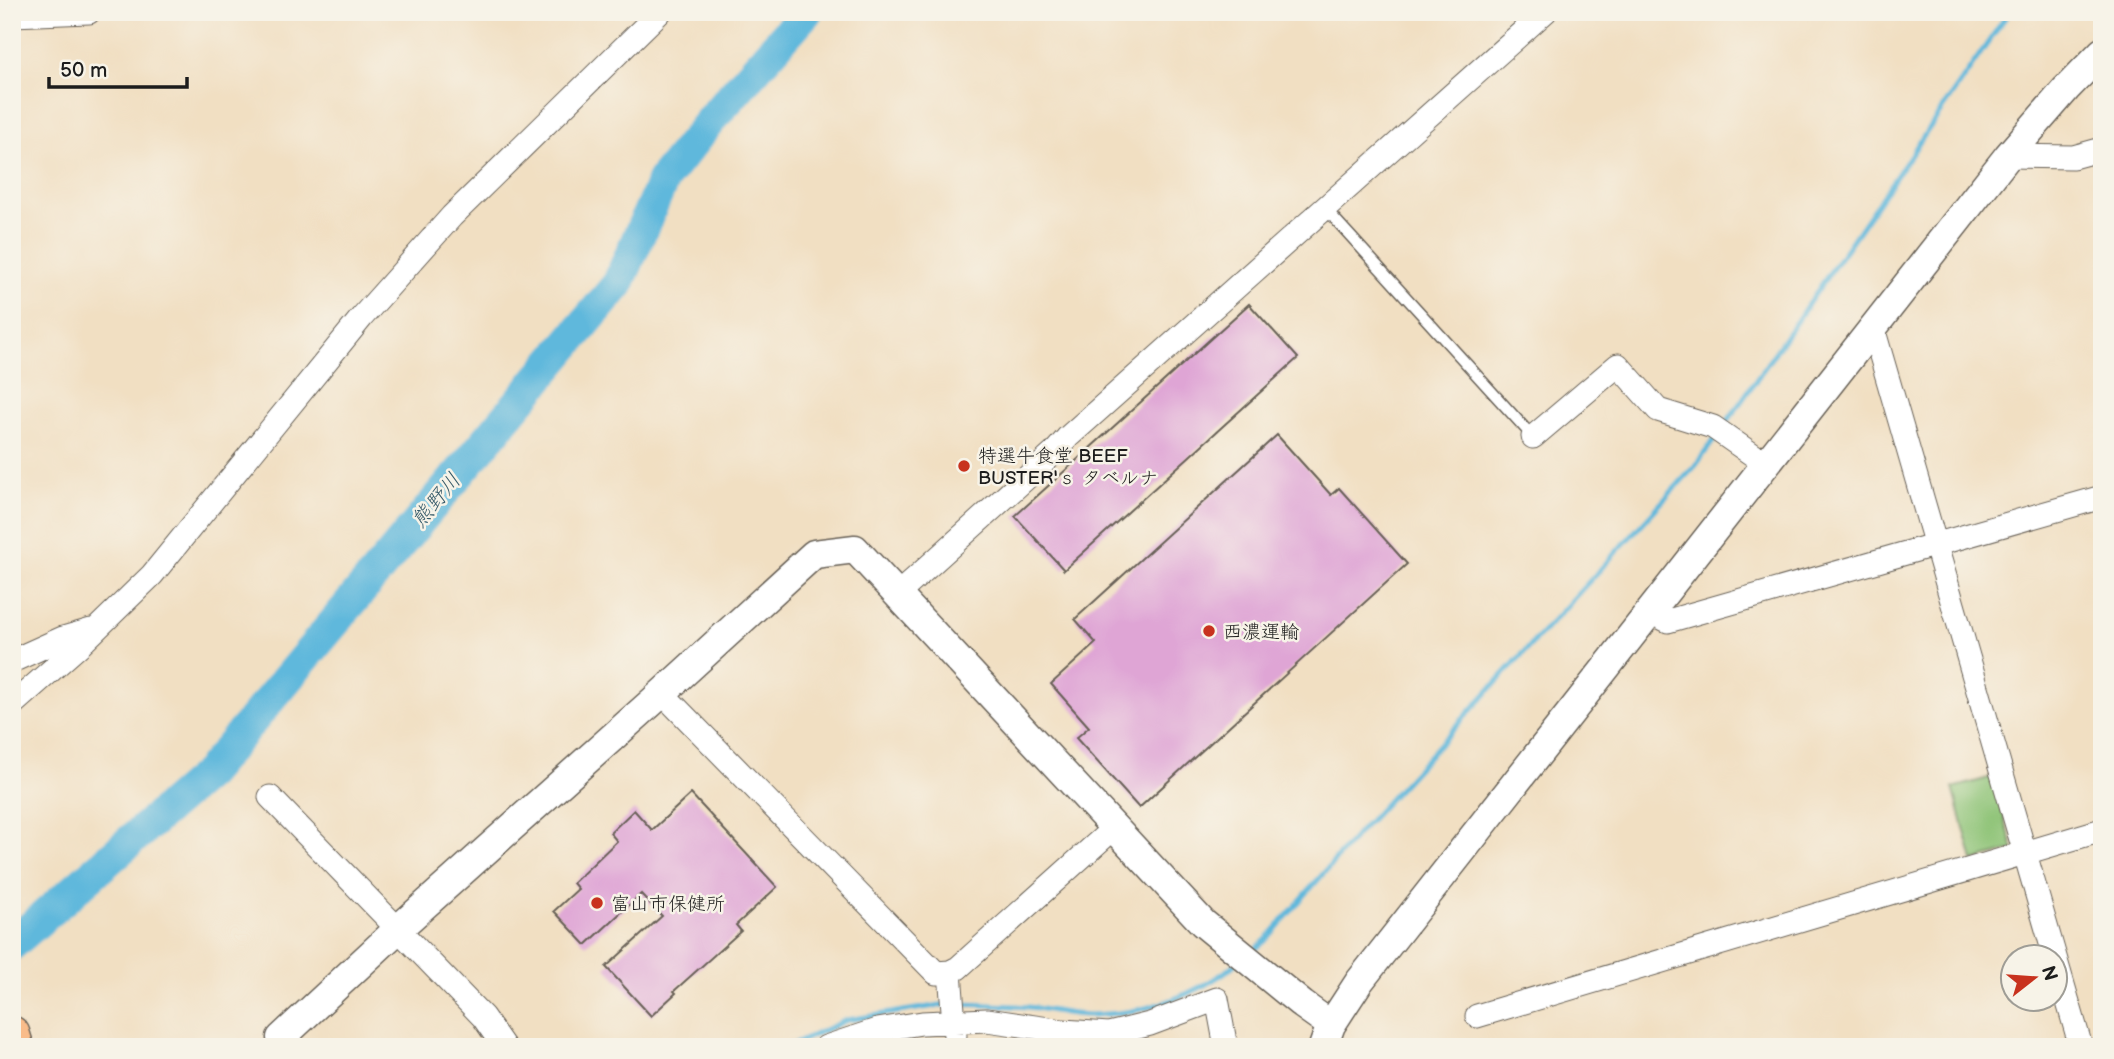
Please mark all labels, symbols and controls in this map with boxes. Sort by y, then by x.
scale bar [49,46,187,90]
text: 50 m [60,58,107,83]
place label: 特選牛食堂 BEEF BUSTER'ｓ タベルナ [978,445,1158,490]
marker: 特選牛食堂 BEEF BUSTER'ｓ タベルナ [956,458,972,474]
water label: 熊野川 [407,468,466,532]
place label: 西濃運輸 [1223,621,1299,644]
marker: 西濃運輸 [1201,623,1217,639]
place label: 富山市保健所 [611,893,725,916]
marker: 富山市保健所 [589,895,605,911]
north arrow [1998,944,2068,1014]
text: N [2036,963,2062,984]

